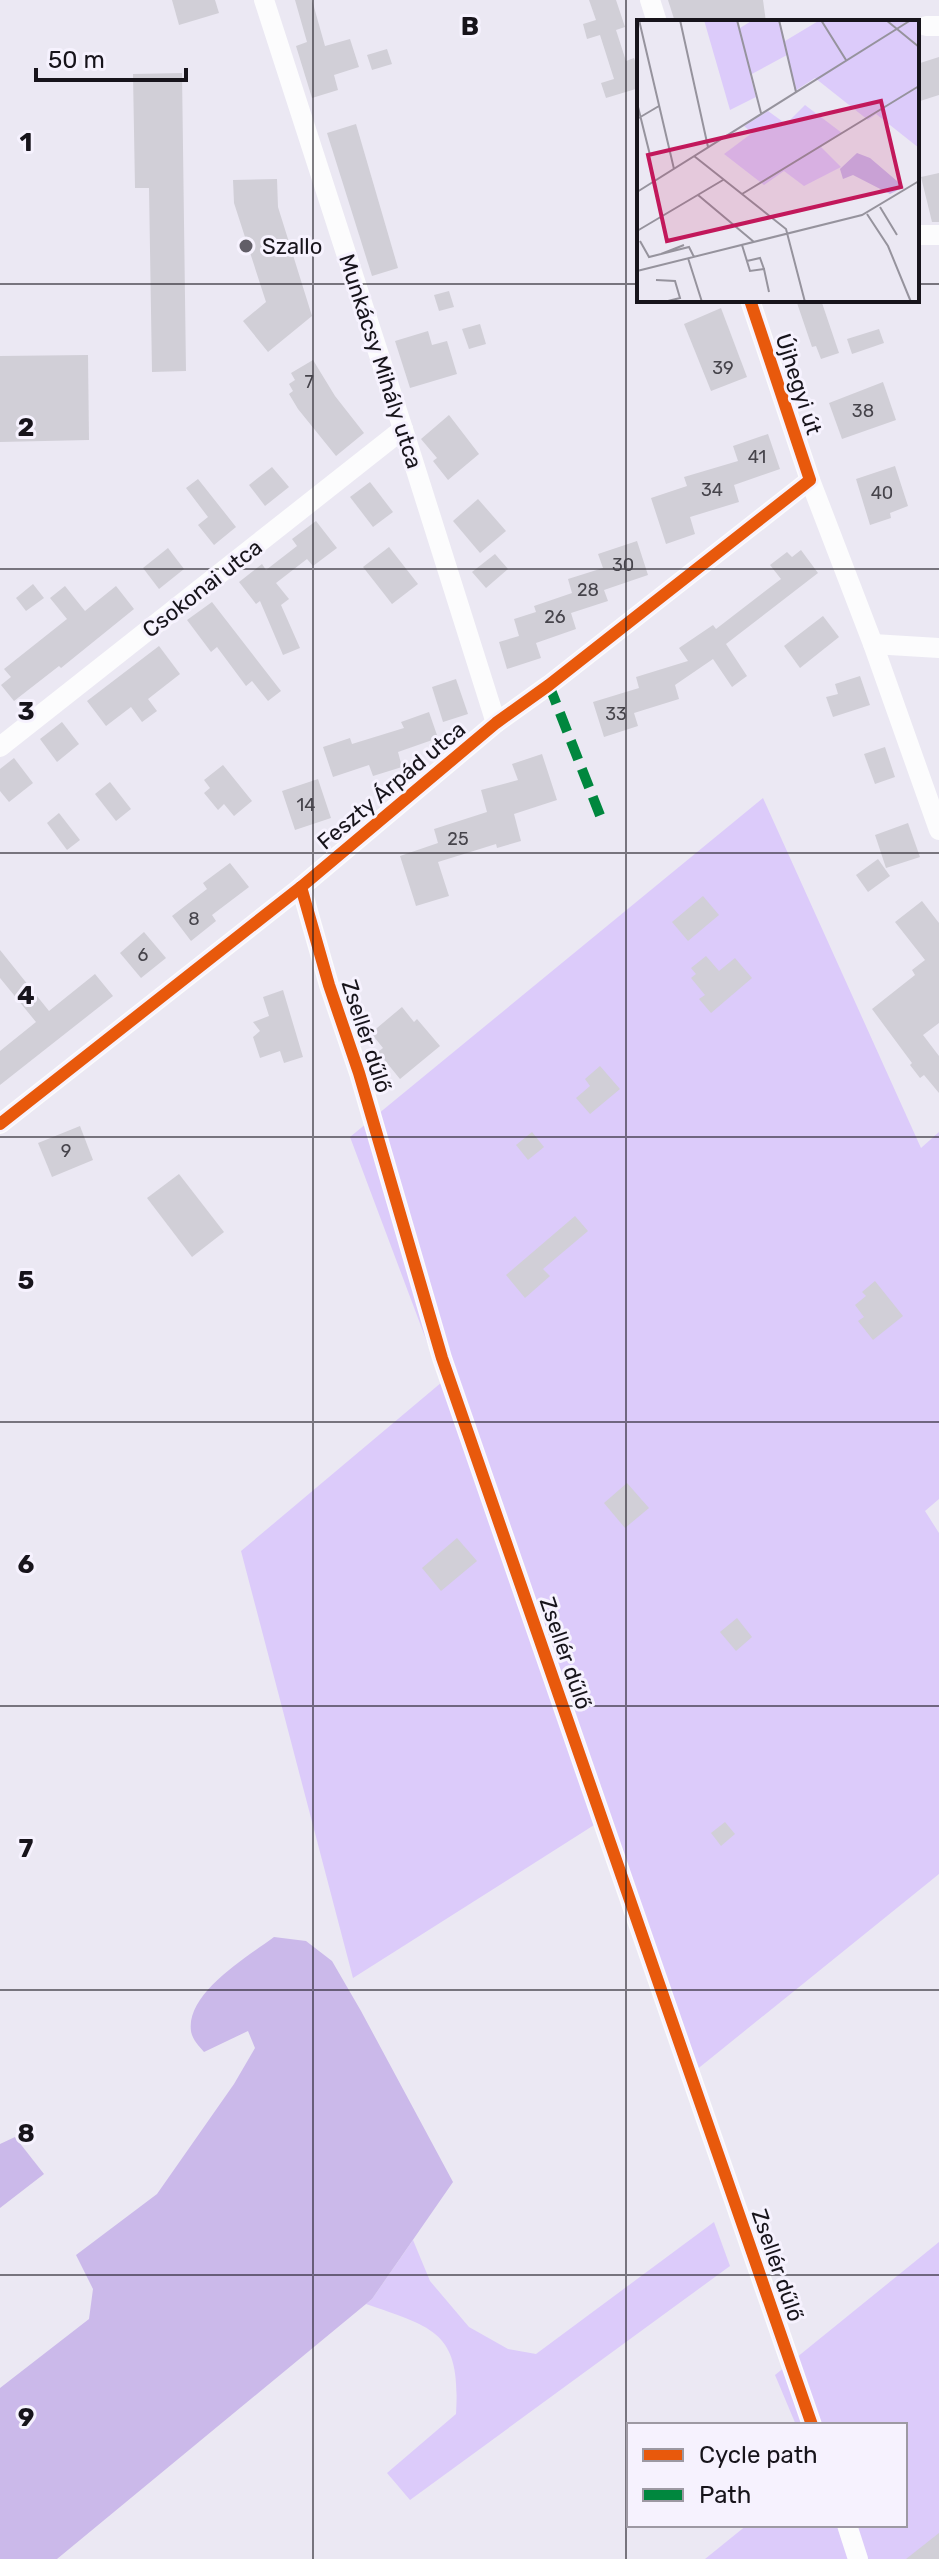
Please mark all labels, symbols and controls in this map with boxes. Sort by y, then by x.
text: B [461,11,479,42]
inset map [637,20,919,302]
scale bar [36,32,186,82]
text: 50 m [48,46,105,74]
text: 1 [20,127,32,158]
place label: Szallo [262,233,322,260]
marker: Szallo [237,237,255,255]
street label: Munkácsy Mihály utca [333,250,428,472]
street label: Újhegyi út [770,330,828,438]
house number: 39 [712,357,734,379]
house number: 7 [304,371,314,393]
house number: 38 [852,400,874,422]
text: 2 [18,412,34,443]
house number: 41 [748,446,766,468]
house number: 34 [701,479,723,501]
house number: 40 [871,482,893,504]
street label: Csokonai utca [137,533,267,643]
house number: 30 [612,554,634,576]
house number: 28 [577,579,599,601]
house number: 26 [544,606,566,628]
text: 3 [17,696,35,727]
house number: 33 [605,703,627,725]
street label: Feszty Árpád utca [312,715,471,855]
house number: 14 [297,794,315,816]
house number: 25 [447,828,469,850]
house number: 8 [188,908,200,930]
house number: 6 [138,944,149,966]
street label: Zsellér dűlő [336,976,397,1096]
text: 4 [17,980,35,1011]
house number: 9 [61,1140,71,1162]
text: 5 [18,1265,34,1296]
text: 6 [18,1549,35,1580]
street label: Zsellér dűlő [534,1593,597,1713]
text: 7 [19,1833,34,1864]
text: 8 [17,2118,35,2149]
street label: Zsellér dűlő [746,2205,809,2325]
text: 9 [18,2402,34,2433]
legend [627,2423,907,2527]
text: Cycle path [699,2441,818,2469]
text: Path [699,2481,751,2509]

